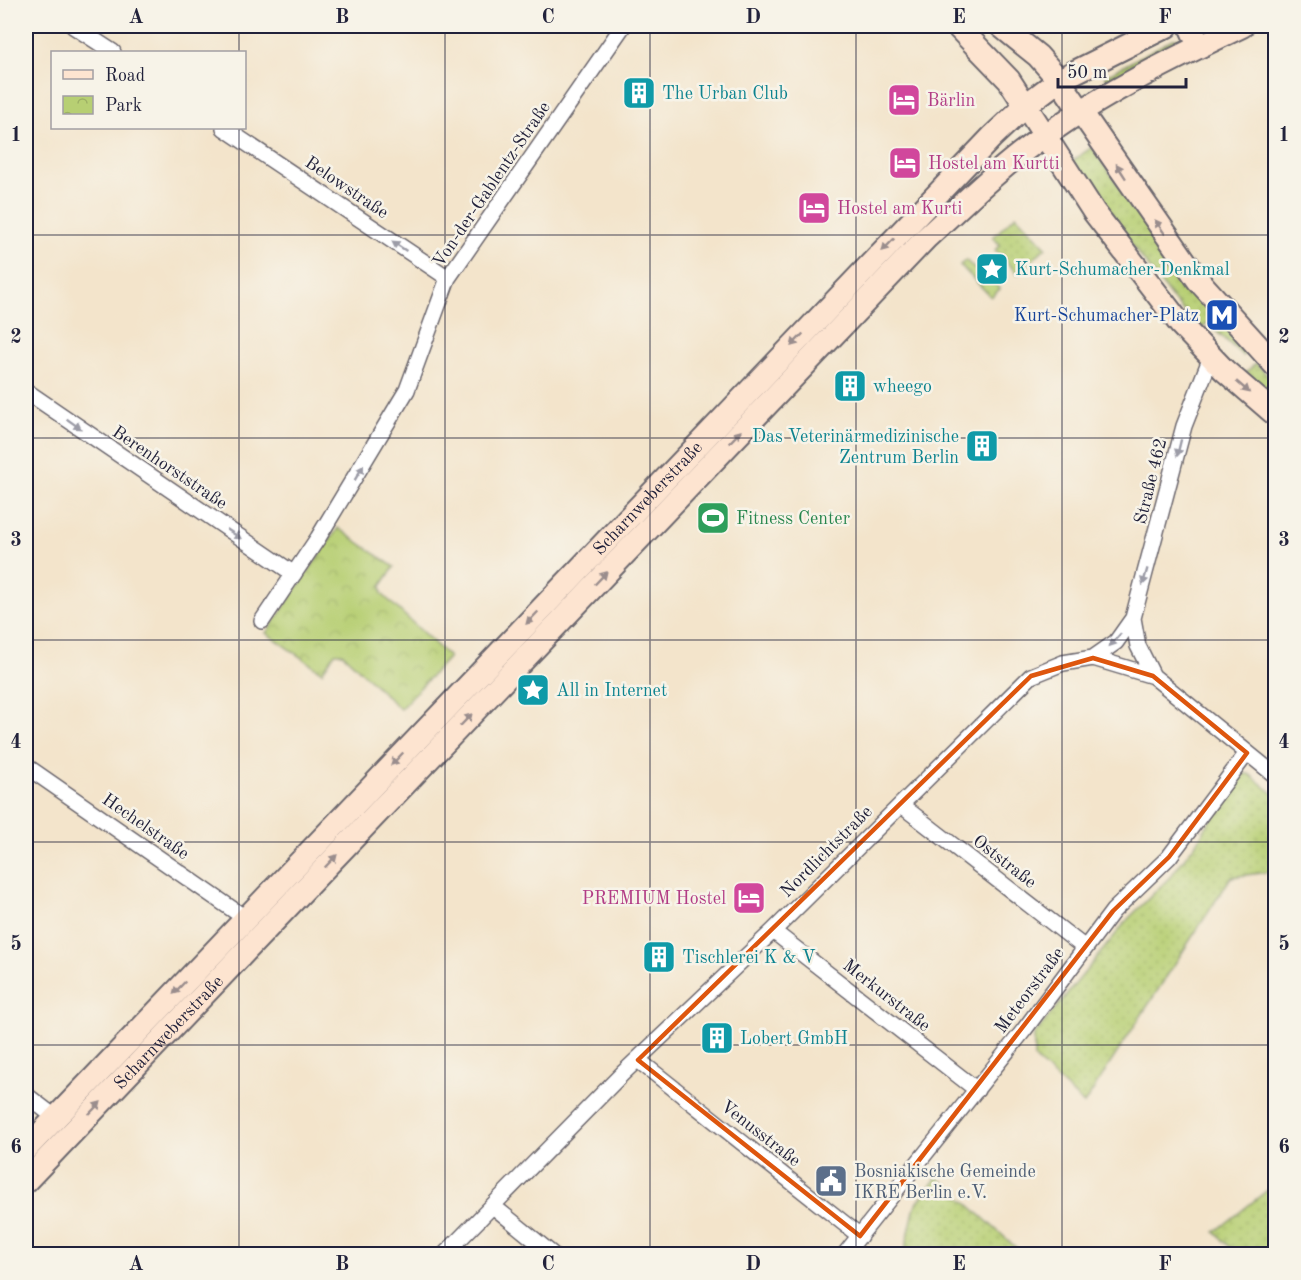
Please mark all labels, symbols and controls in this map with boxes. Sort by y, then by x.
text: A [128,8,144,28]
text: B [335,8,349,28]
text: C [541,8,555,28]
text: D [745,8,761,28]
text: E [952,8,966,28]
text: F [1158,8,1172,28]
legend [51,51,246,129]
scale bar [1058,51,1186,89]
text: 50 m [1067,64,1107,82]
text: Road [105,67,145,85]
building icon: The Urban Club [621,75,657,111]
hotel icon: Bärlin [886,82,922,118]
place label: The Urban Club [662,85,788,103]
place label: Bärlin [927,92,975,110]
text: Park [105,97,142,115]
street label: Von-der-Gablentz-Straße [430,98,554,271]
text: 1 [10,126,22,146]
text: 1 [1278,126,1290,146]
hotel icon: Hostel am Kurtti [887,145,923,181]
street label: Belowstraße [301,153,391,222]
place label: Hostel am Kurtti [928,155,1060,173]
one-way arrow [1115,163,1127,179]
hotel icon: Hostel am Kurti [796,190,832,226]
place label: Hostel am Kurti [837,200,963,218]
one-way arrow [1154,220,1166,236]
one-way arrow [881,237,895,252]
one-way arrow [392,240,408,252]
place icon: Kurt-Schumacher-Denkmal [974,251,1010,287]
place label: Kurt-Schumacher-Denkmal [1015,261,1230,279]
metro station icon: Kurt-Schumacher-Platz [1204,297,1240,333]
place label: Kurt-Schumacher-Platz [1014,307,1199,325]
text: 2 [10,328,22,348]
text: 2 [1278,328,1290,348]
one-way arrow [790,333,804,347]
building icon: wheego [832,368,868,404]
place label: wheego [873,378,932,396]
one-way arrow [1235,380,1250,393]
one-way arrow [65,418,81,430]
street label: Berenhorststraße [109,423,230,513]
place label: Das Veterinärmedizinische Zentrum Berlin [752,428,959,467]
building icon: Das Veterinärmedizinische Zentrum Berlin [964,428,1000,464]
one-way arrow [728,430,742,445]
street label: Straße 462 [1132,436,1170,526]
street label: Scharnweberstraße [590,438,706,559]
one-way arrow [1174,439,1183,457]
one-way arrow [353,465,364,481]
sports icon: Fitness Center [695,500,731,536]
place label: Fitness Center [736,510,851,528]
one-way arrow [226,528,242,540]
text: 3 [10,531,22,551]
text: 3 [1278,531,1290,551]
one-way arrow [1140,569,1149,587]
one-way arrow [593,572,607,586]
one-way arrow [525,611,539,625]
one-way arrow [1108,633,1122,648]
place icon: All in Internet [515,672,551,708]
place label: All in Internet [556,682,667,700]
one-way arrow [459,712,473,727]
text: 4 [10,733,22,753]
text: 4 [1278,733,1290,753]
one-way arrow [390,752,404,767]
street label: Hechelstraße [99,790,192,863]
street label: Nordlichtstraße [777,802,876,901]
street label: Oststraße [969,832,1039,892]
one-way arrow [324,854,338,868]
hotel icon: PREMIUM Hostel [731,880,767,916]
place label: PREMIUM Hostel [582,890,726,908]
text: 5 [10,934,22,955]
text: 5 [1278,934,1290,955]
building icon: Tischlerei K & V [641,939,677,975]
street label: Meteorstraße [992,944,1068,1037]
place label: Tischlerei K & V [682,949,816,967]
street label: Merkurstraße [839,956,933,1035]
street label: Scharnweberstraße [111,972,227,1093]
one-way arrow [172,981,186,995]
building icon: Lobert GmbH [699,1020,735,1056]
place label: Lobert GmbH [740,1030,848,1048]
street label: Venusstraße [717,1097,804,1170]
one-way arrow [88,1101,102,1116]
text: 6 [10,1138,22,1158]
text: 6 [1278,1138,1290,1158]
public building icon: Bosniakische Gemeinde IKRE Berlin e.V. [813,1163,849,1199]
place label: Bosniakische Gemeinde IKRE Berlin e.V. [854,1163,1036,1202]
text: A [128,1255,144,1275]
text: B [335,1255,349,1275]
text: C [541,1255,555,1275]
text: D [745,1255,761,1275]
text: E [952,1255,966,1275]
text: F [1158,1255,1172,1275]

